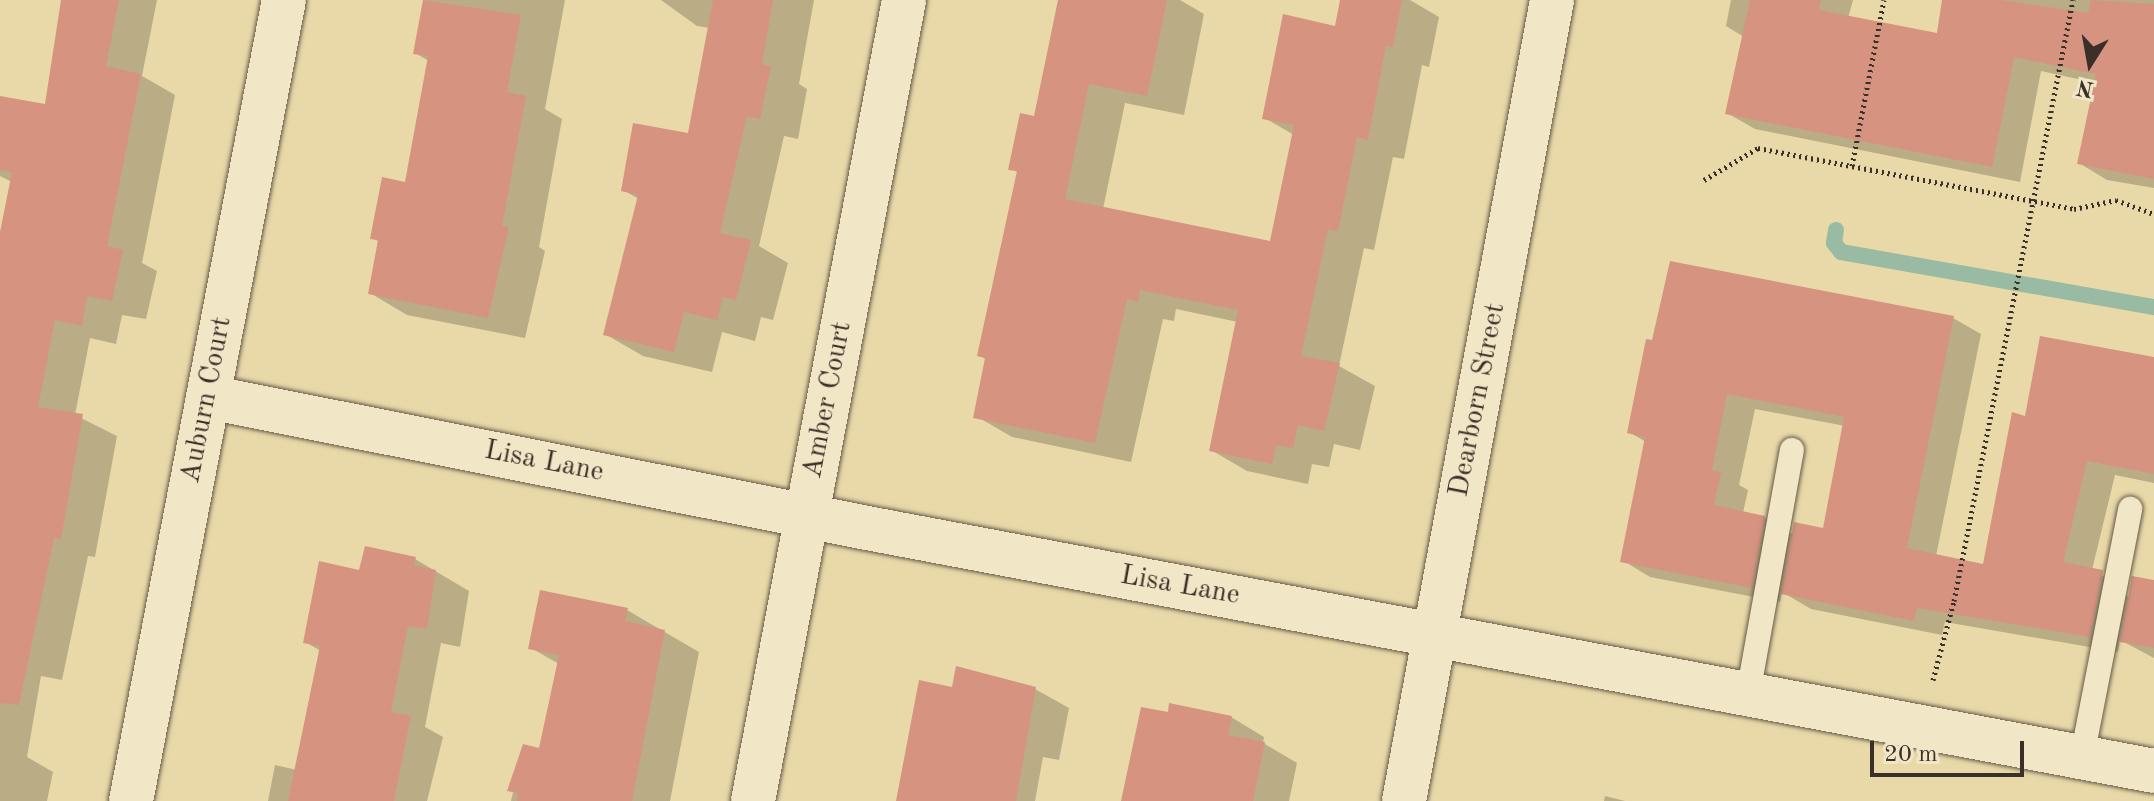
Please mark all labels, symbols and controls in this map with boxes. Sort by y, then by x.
north arrow [2050,24,2130,104]
text: N [2075,75,2096,100]
street label: Dearborn Street [1443,300,1513,500]
street label: Auburn Court [174,314,240,486]
street label: Amber Court [796,319,860,481]
street label: Lisa Lane [482,434,606,490]
street label: Lisa Lane [1118,559,1242,613]
scale bar [1874,725,2028,775]
text: 20 m [1884,743,1938,767]

